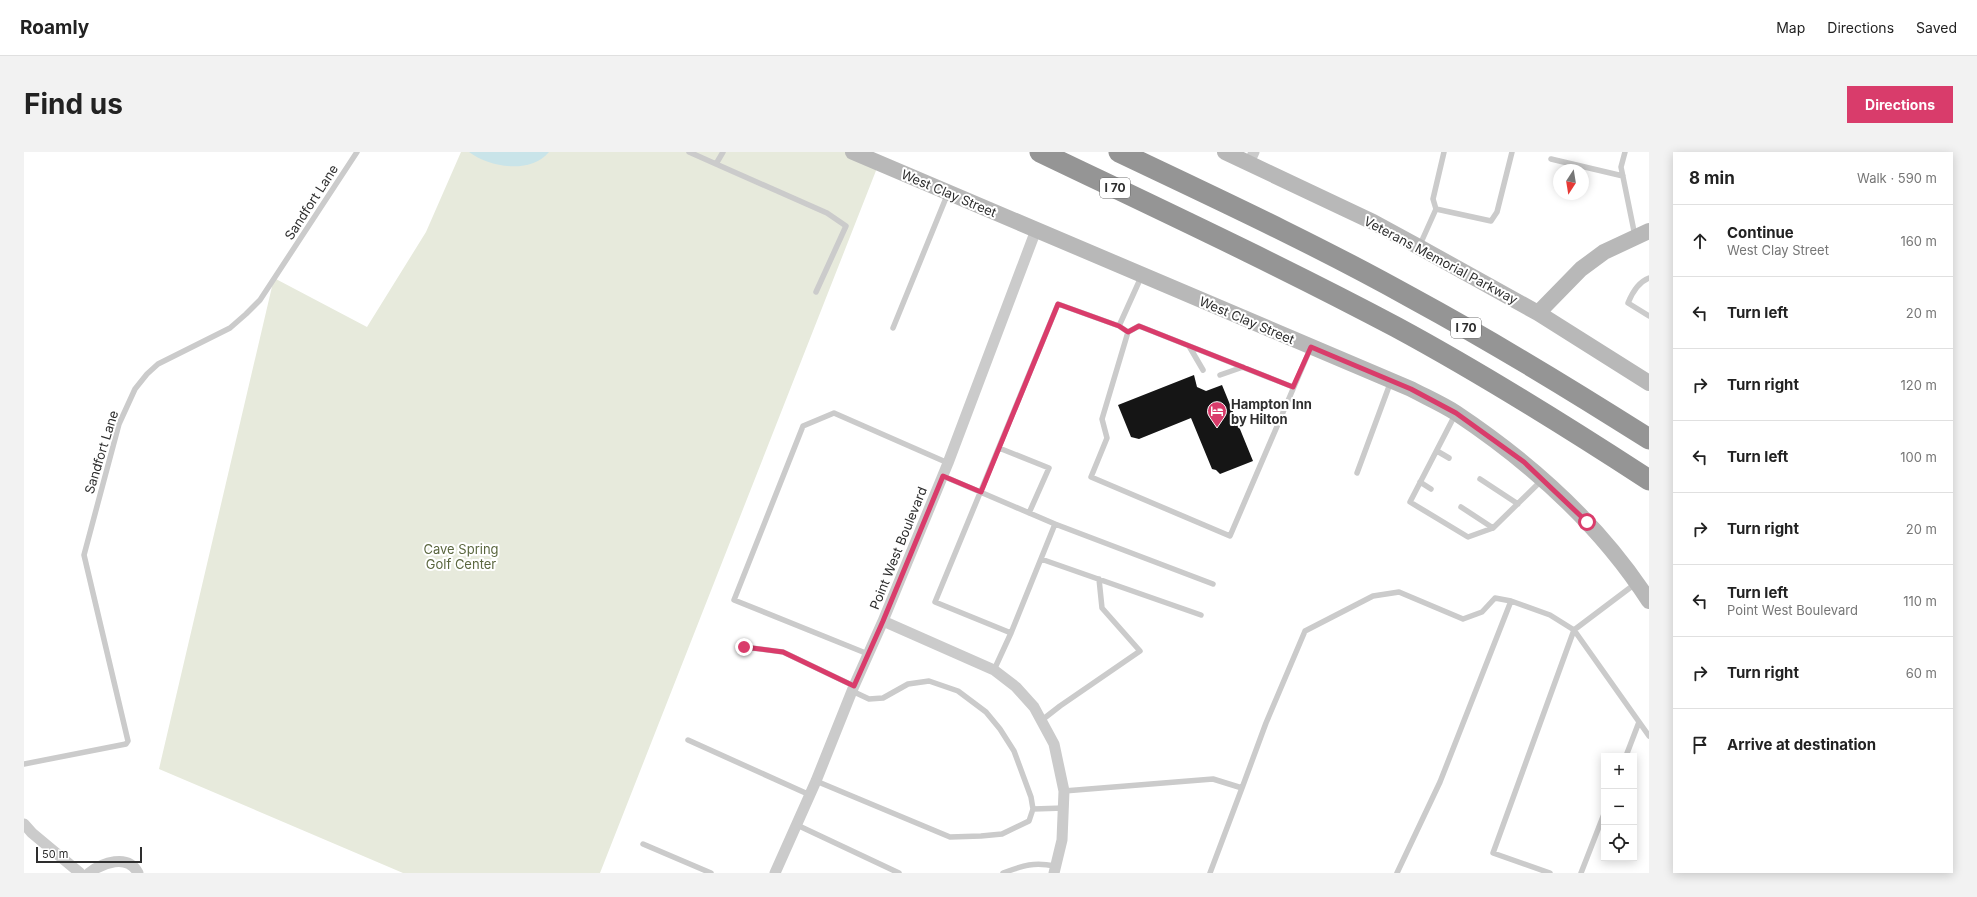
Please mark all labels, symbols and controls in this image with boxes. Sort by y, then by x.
text: Roamly [20,16,89,39]
text: Map [1776,19,1805,36]
text: Directions [1827,19,1894,36]
text: Saved [1916,19,1957,36]
button: Directions [1847,86,1953,123]
text: Find us [24,87,123,121]
street label: Sandfort Lane [281,161,341,243]
north arrow [1553,164,1589,200]
street label: West Clay Street [899,166,999,220]
text: 8 min [1689,168,1735,188]
text: Walk · 590 m [1857,170,1937,186]
road number: I 70 [1100,178,1130,198]
street label: Veterans Memorial Parkway [1361,213,1521,307]
text: Continue [1727,223,1794,242]
icon: ahead [1689,230,1711,252]
text: 160 m [1900,233,1937,249]
text: West Clay Street [1727,242,1829,258]
street label: West Clay Street [1197,293,1297,347]
icon: left [1689,302,1711,324]
text: Turn left [1727,303,1788,322]
text: 20 m [1906,305,1937,321]
road number: I 70 [1451,318,1481,338]
icon: right [1689,374,1711,396]
text: Turn right [1727,375,1799,394]
text: 120 m [1901,377,1937,393]
place label: Hampton Inn by Hilton [1231,396,1312,427]
hotel icon: Hampton Inn by Hilton [1206,400,1228,428]
street label: Sandfort Lane [81,408,121,496]
icon: left [1689,446,1711,468]
text: Turn left [1727,447,1788,466]
text: 100 m [1900,449,1937,465]
street label: Point West Boulevard [866,484,930,612]
route start [1578,513,1596,531]
icon: right [1689,518,1711,540]
text: Turn right [1727,519,1799,538]
text: 20 m [1906,521,1937,537]
park label: Cave Spring Golf Center [423,541,499,572]
text: Turn left [1727,583,1788,602]
icon: left [1689,590,1711,612]
text: 110 m [1903,593,1937,609]
text: Point West Boulevard [1727,602,1858,618]
route end [735,638,753,656]
icon: right [1689,662,1711,684]
text: Turn right [1727,663,1799,682]
text: 60 m [1906,665,1937,681]
icon: arrive [1689,734,1711,756]
text: Arrive at destination [1727,735,1876,754]
map controls [1601,753,1637,861]
button: + [1601,753,1637,789]
button: − [1601,789,1637,825]
button: locate [1601,825,1637,861]
scale bar [36,845,142,864]
text: 50 m [42,847,68,861]

